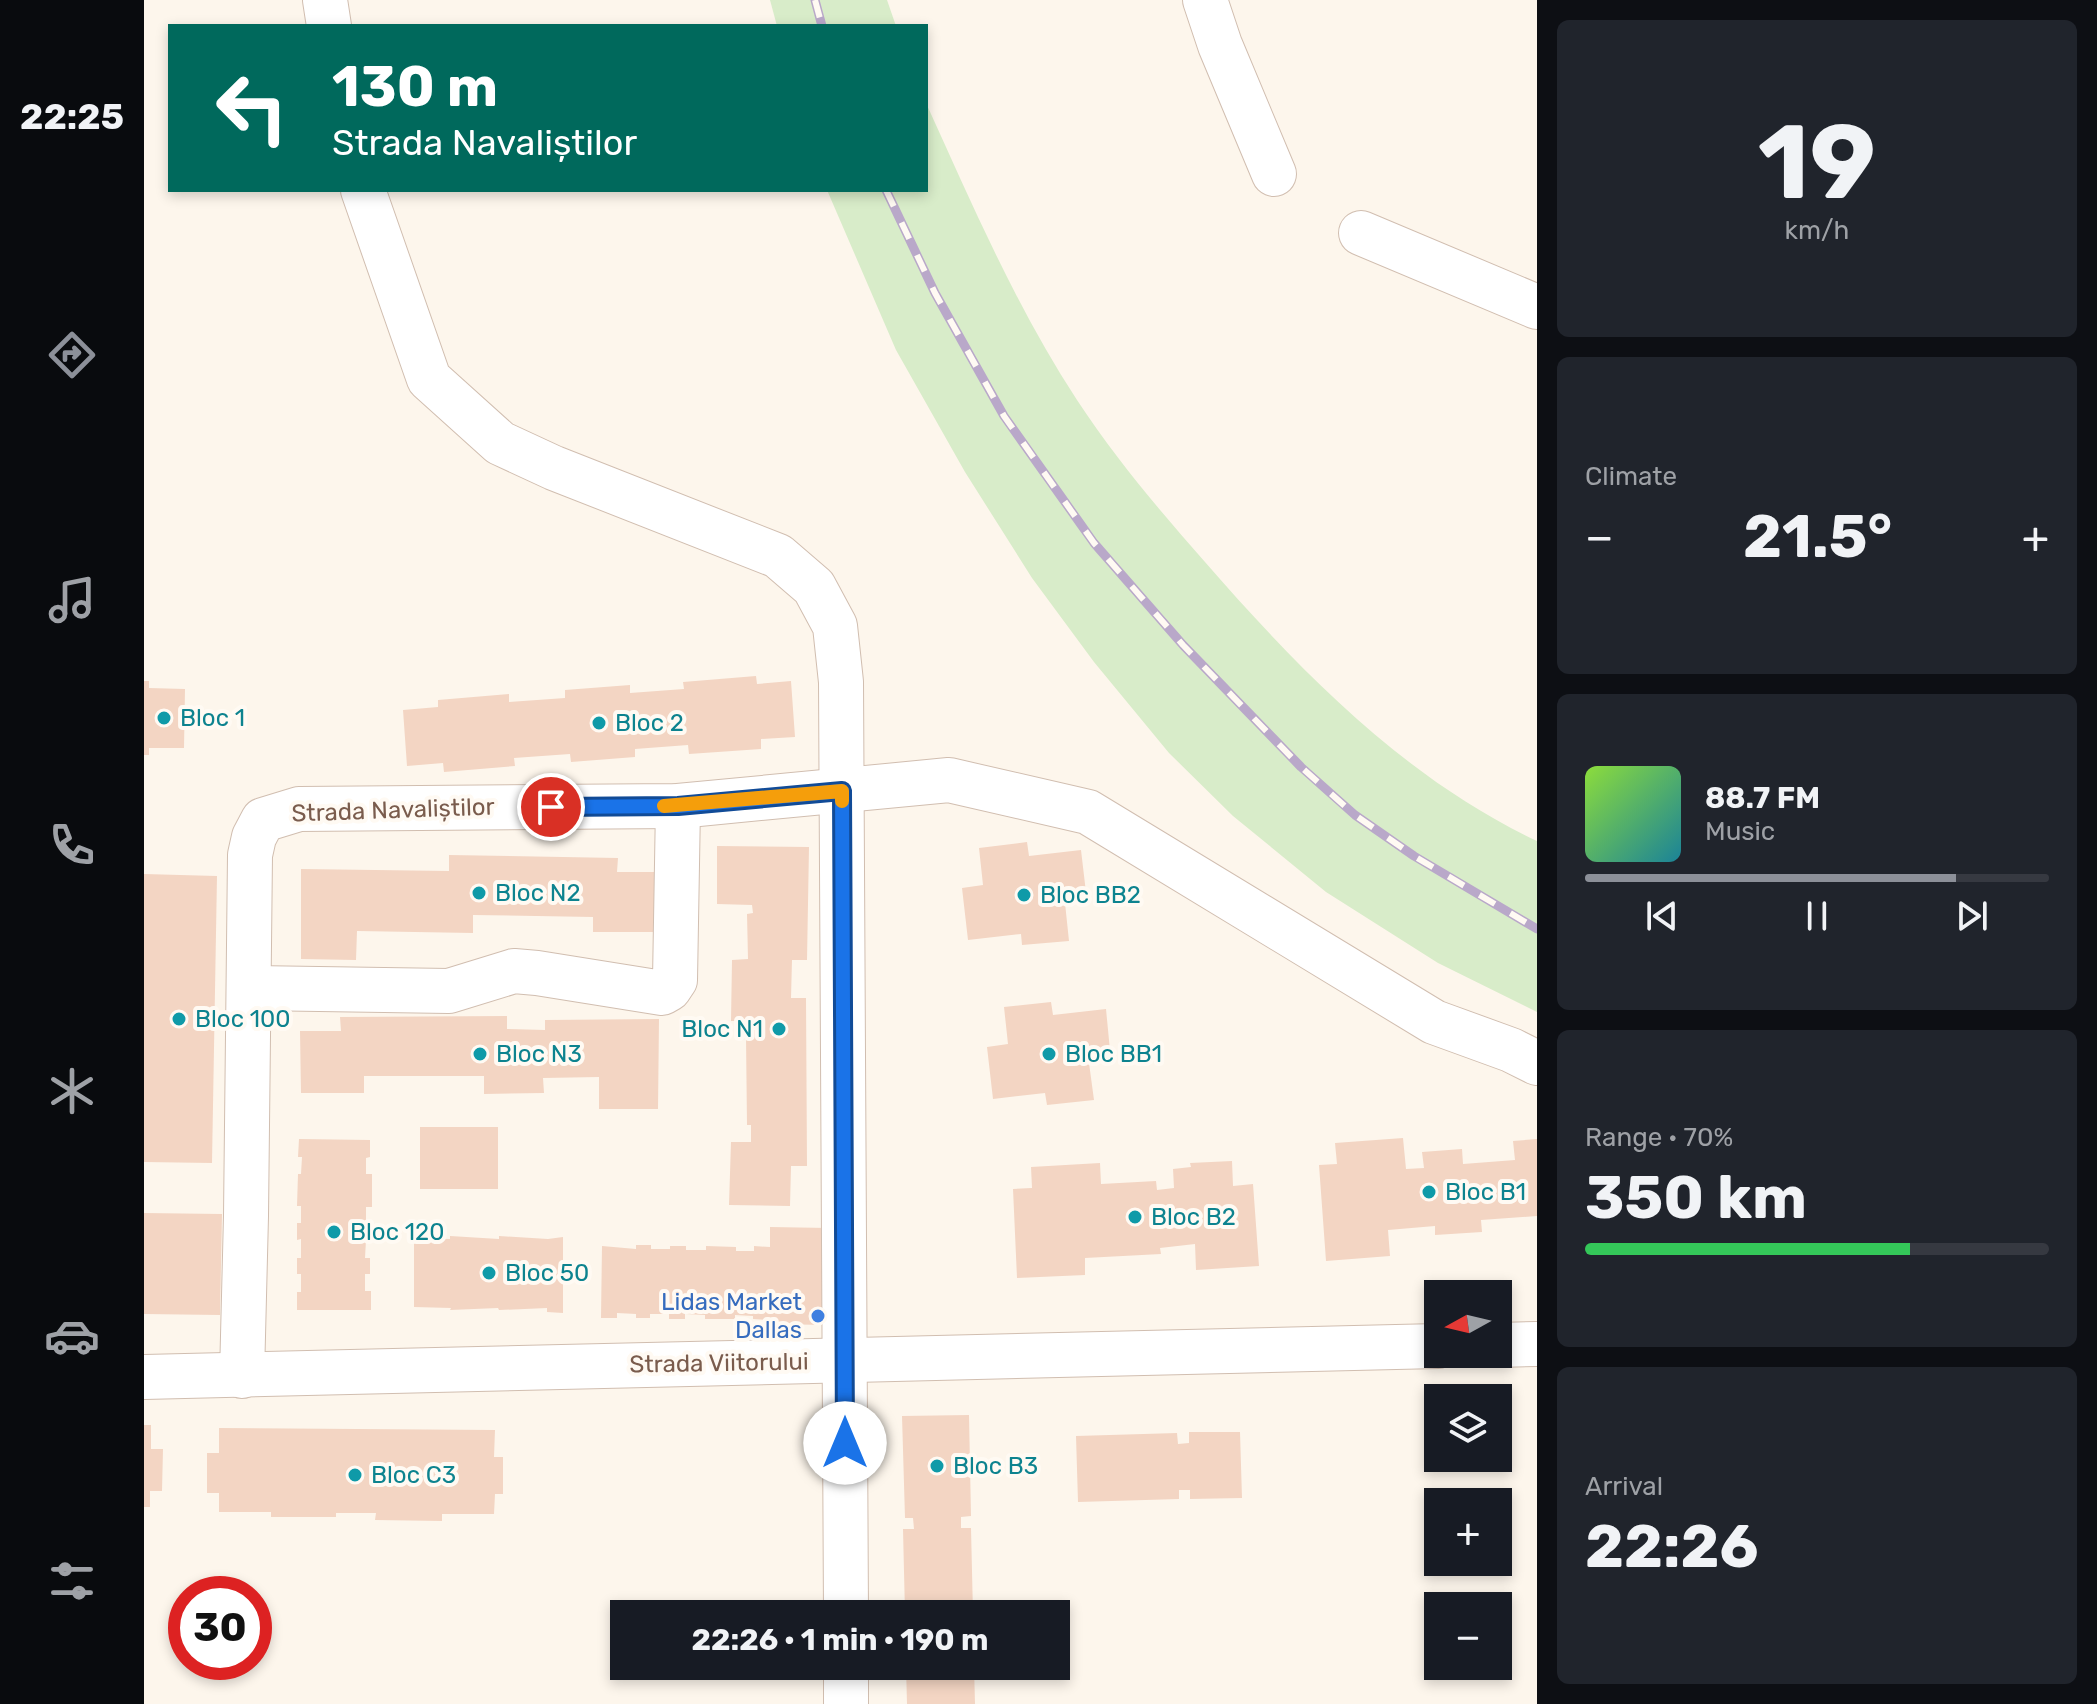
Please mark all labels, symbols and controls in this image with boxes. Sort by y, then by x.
text: 130 m [332,54,498,120]
icon: left [200,56,304,160]
text: 22:25 [20,95,124,138]
text: 19 [1758,101,1876,224]
text: Strada Navaliștilor [332,121,637,164]
text: km/h [1785,215,1849,246]
icon: directions [44,327,100,383]
text: Climate [1585,461,1677,492]
text: 21.5° [1743,501,1892,572]
text: − [1585,511,1614,563]
text: + [2022,511,2049,563]
icon: music [44,572,100,628]
place label: Bloc 1 [180,704,245,732]
marker: Bloc 1 [155,709,173,727]
place label: Bloc 2 [615,709,684,737]
marker: Bloc 2 [590,714,608,732]
pin [517,773,585,841]
text: 88.7 FM [1705,780,1820,816]
icon: arrive [529,785,573,829]
street label: Strada Navaliștilor [291,792,495,828]
text: Music [1705,816,1775,847]
icon: phone [44,817,100,873]
place label: Bloc N2 [495,879,581,907]
place label: Bloc BB2 [1040,881,1141,909]
marker: Bloc N2 [470,884,488,902]
marker: Bloc BB2 [1015,886,1033,904]
icon: previous [1640,894,1684,938]
icon: pause [1795,894,1839,938]
icon: next [1950,894,1994,938]
place label: Bloc 100 [195,1005,291,1033]
marker: Bloc 100 [170,1010,188,1028]
place label: Bloc N1 [681,1015,763,1043]
marker: Bloc N1 [770,1020,788,1038]
place label: Bloc N3 [496,1040,582,1068]
place label: Bloc BB1 [1065,1040,1162,1068]
marker: Bloc N3 [471,1045,489,1063]
marker: Bloc BB1 [1040,1045,1058,1063]
icon: climate [44,1063,100,1119]
text: Range · 70% [1585,1122,1733,1153]
text: 350 km [1585,1162,1807,1233]
place label: Bloc B1 [1445,1178,1526,1206]
marker: Bloc B1 [1420,1183,1438,1201]
place label: Bloc B2 [1151,1203,1236,1231]
marker: Bloc B2 [1126,1208,1144,1226]
place label: Bloc 120 [350,1218,444,1246]
marker: Bloc 120 [325,1223,343,1241]
place label: Bloc 50 [505,1259,589,1287]
marker: Bloc 50 [480,1264,498,1282]
north arrow [1424,1280,1512,1368]
map controls [1424,1280,1512,1680]
place label: Lidas Market Dallas [661,1288,802,1344]
marker: Lidas Market Dallas [809,1307,827,1325]
icon: car [44,1308,100,1364]
street label: Strada Viitorului [629,1347,809,1379]
button: layers [1424,1384,1512,1472]
position arrow [803,1401,887,1485]
place label: Bloc B3 [953,1452,1038,1480]
marker: Bloc B3 [928,1457,946,1475]
place label: Bloc C3 [371,1461,456,1489]
marker: Bloc C3 [346,1466,364,1484]
text: Arrival [1585,1471,1663,1502]
button: + [1424,1488,1512,1576]
text: 22:26 [1585,1511,1759,1582]
icon: filters [44,1553,100,1609]
speed limit sign: 30 [168,1576,272,1680]
button: − [1424,1592,1512,1680]
text: 22:26 · 1 min · 190 m [691,1622,989,1658]

